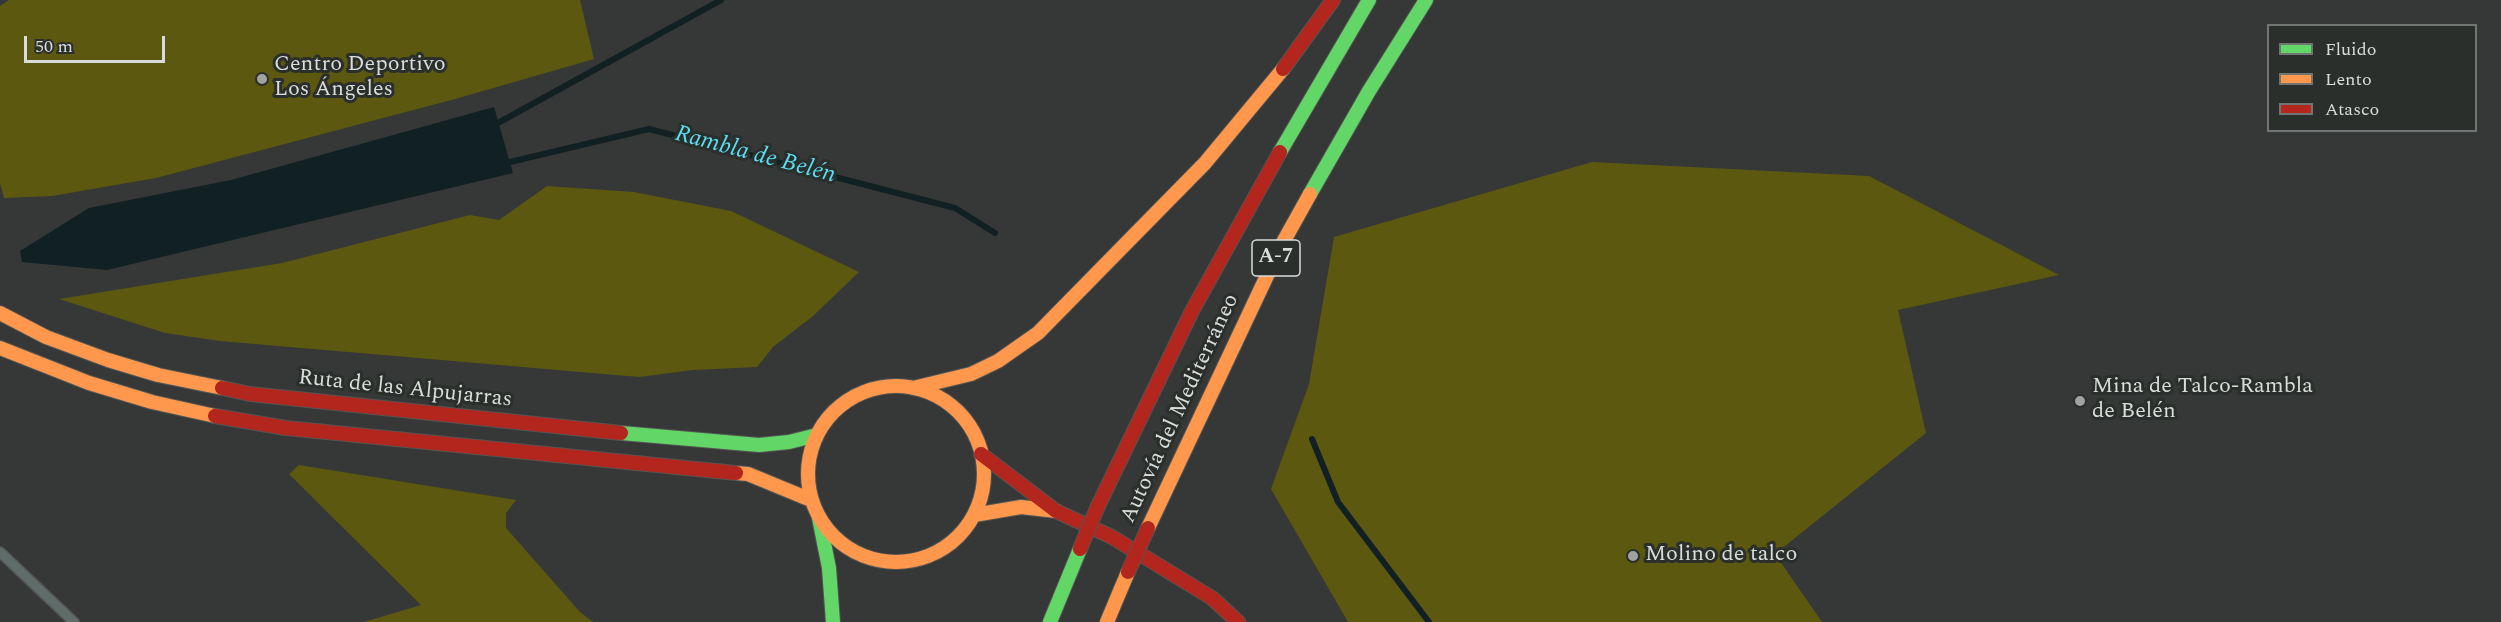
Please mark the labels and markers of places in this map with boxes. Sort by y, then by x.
place label: Centro Deportivo Los Ángeles [274,53,446,104]
marker: Centro Deportivo Los Ángeles [255,72,269,86]
place label: Mina de Talco-Rambla de Belén [2092,375,2313,427]
marker: Mina de Talco-Rambla de Belén [2073,394,2087,408]
place label: Molino de talco [1645,543,1797,569]
marker: Molino de talco [1626,549,1640,563]

